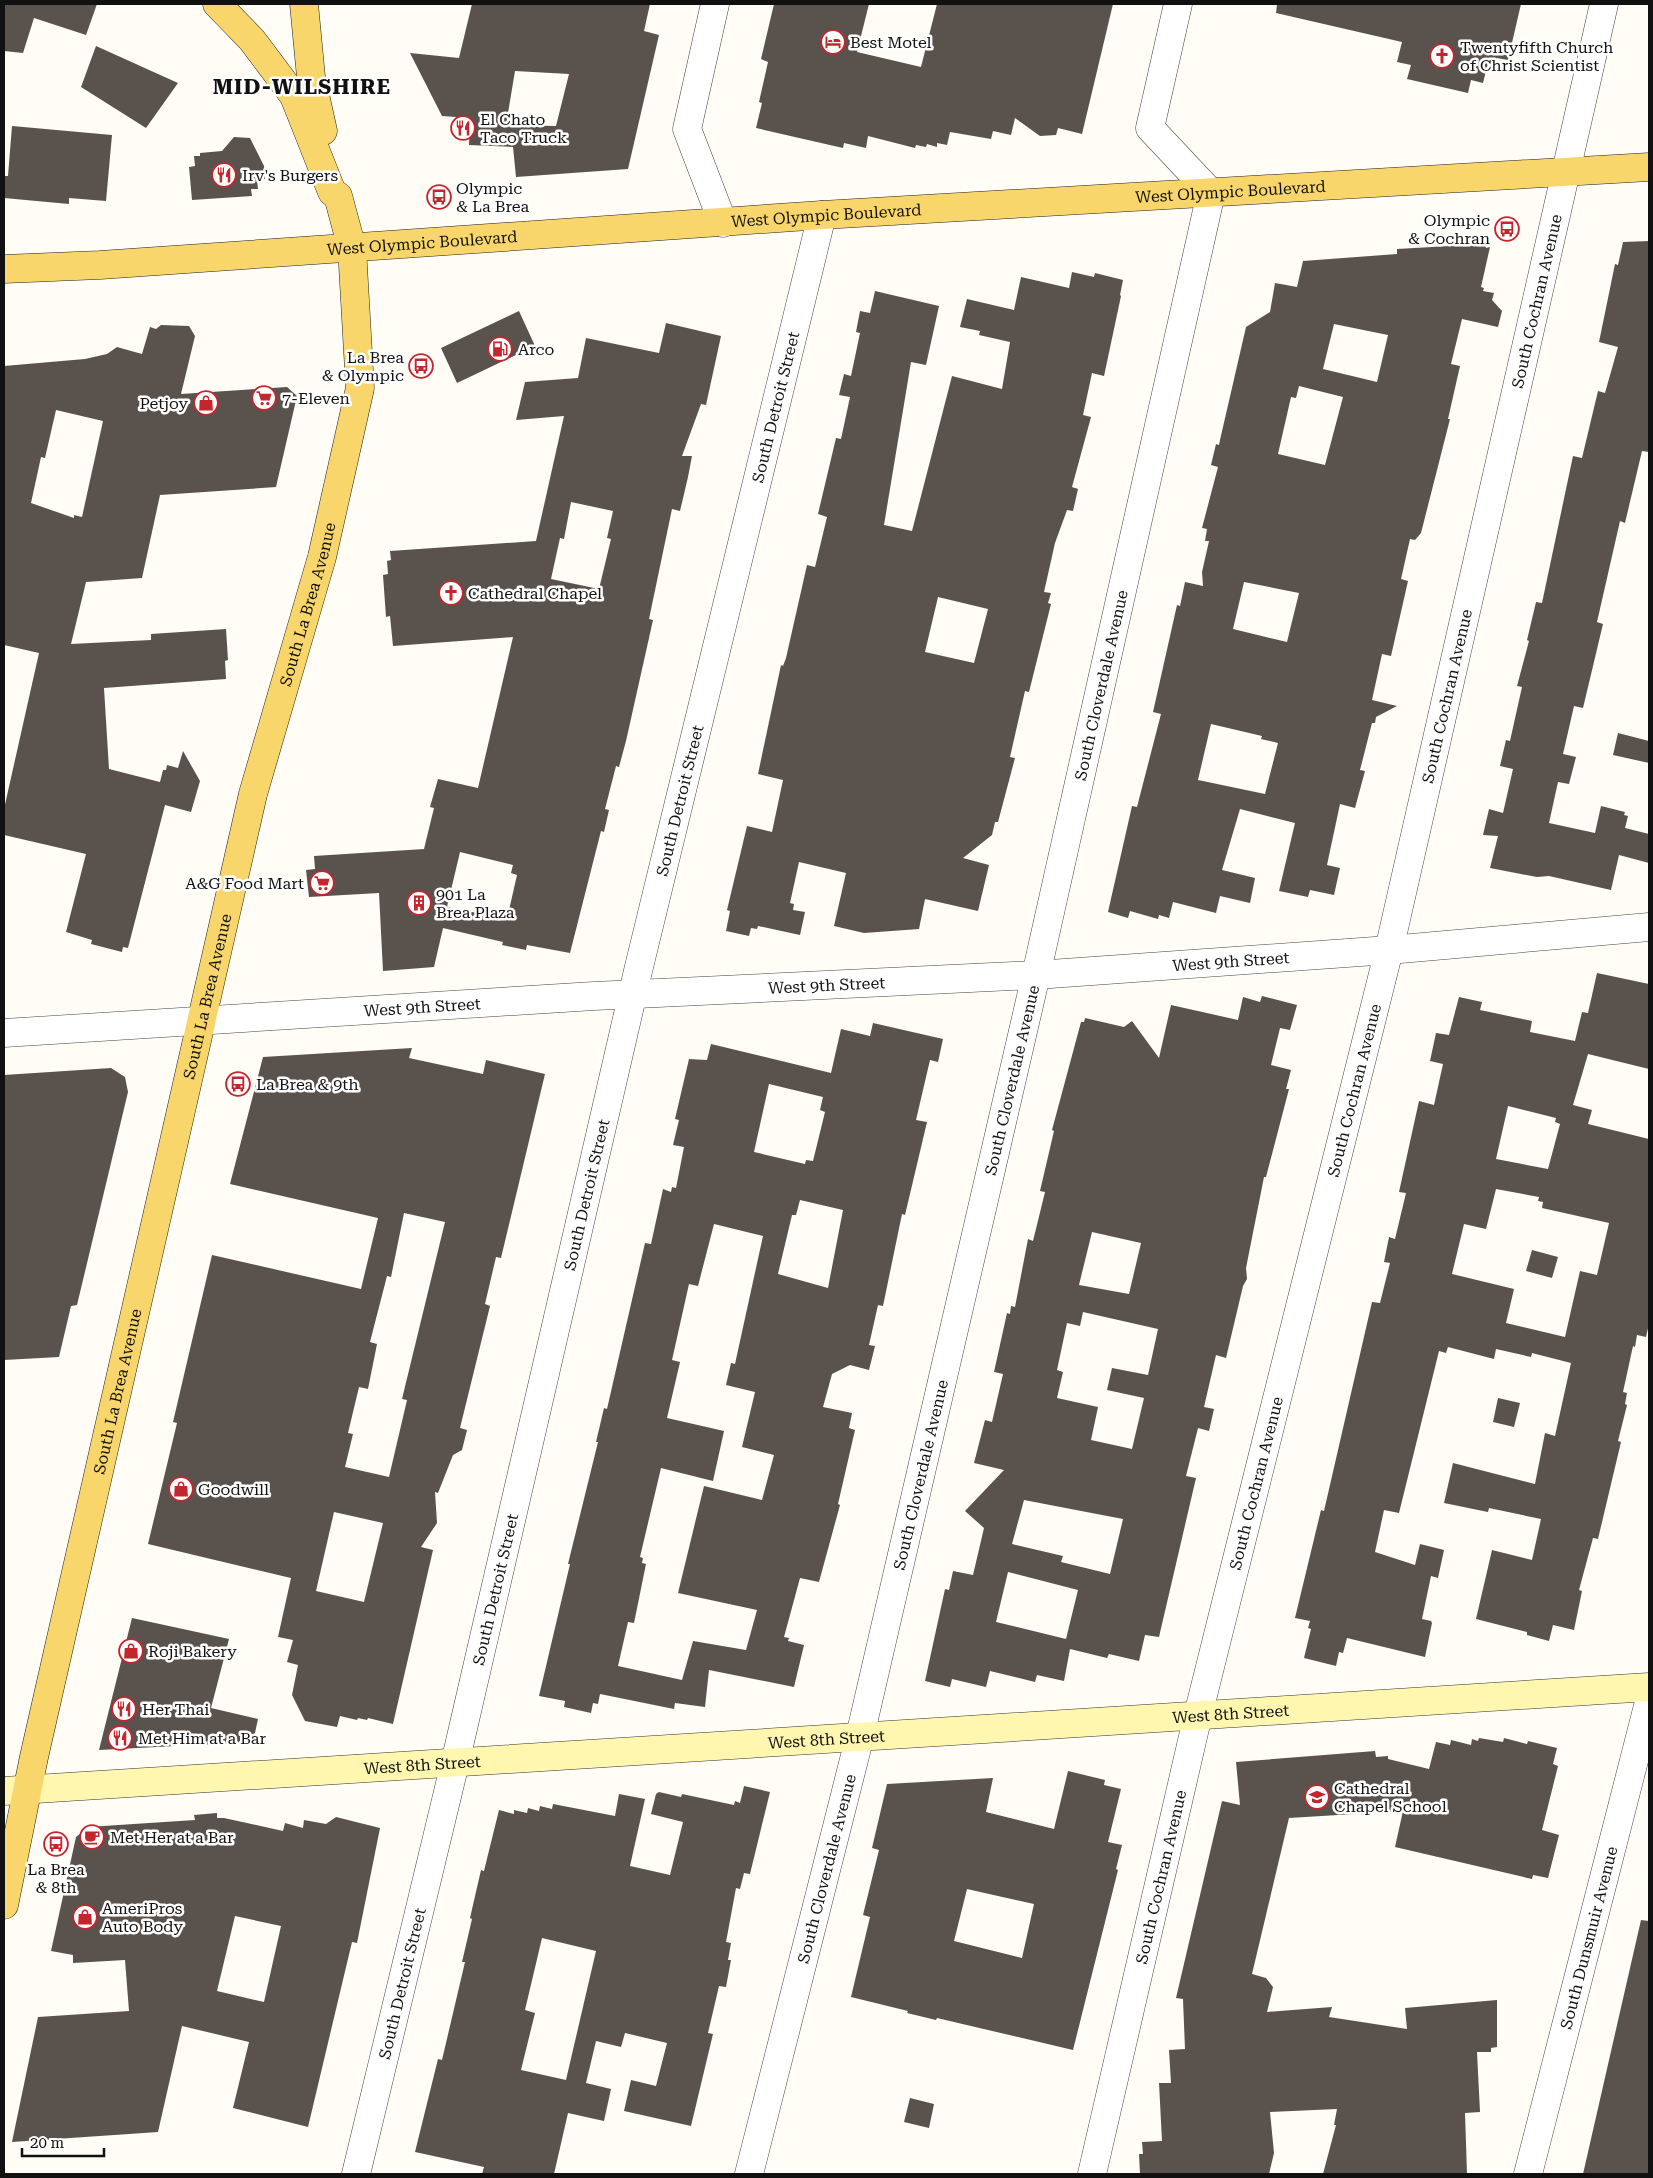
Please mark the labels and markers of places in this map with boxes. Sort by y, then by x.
hotel icon: Best Motel [820,29,846,55]
place label: Best Motel [850,33,932,52]
place label: Twentyfifth Church of Christ Scientist [1460,38,1613,75]
church icon: Twentyfifth Church of Christ Scientist [1429,43,1455,69]
place label: El Chato Taco Truck [480,110,567,147]
restaurant icon: El Chato Taco Truck [450,115,476,141]
restaurant icon: Irv's Burgers [211,162,237,188]
place label: Irv's Burgers [242,166,338,185]
place label: Olympic & La Brea [456,179,530,216]
bus stop icon: Olympic & La Brea [426,184,452,210]
place label: Olympic & Cochran [1408,211,1490,248]
bus stop icon: Olympic & Cochran [1494,216,1520,242]
fuel station icon: Arco [487,336,513,362]
place label: Arco [518,340,555,359]
place label: La Brea & Olympic [322,348,404,385]
bus stop icon: La Brea & Olympic [408,353,434,379]
supermarket icon: 7-Eleven [251,385,277,411]
place label: 7-Eleven [282,389,350,408]
shop icon: Petjoy [193,390,219,416]
place label: Petjoy [140,394,189,413]
church icon: Cathedral Chapel [438,580,464,606]
place label: Cathedral Chapel [468,584,602,603]
supermarket icon: A&G Food Mart [309,870,335,896]
place label: A&G Food Mart [185,874,304,893]
place label: 901 La Brea Plaza [436,885,515,922]
building icon: 901 La Brea Plaza [406,890,432,916]
bus stop icon: La Brea & 9th [225,1071,251,1097]
place label: La Brea & 9th [256,1075,359,1094]
shop icon: Goodwill [168,1476,194,1502]
place label: Goodwill [198,1480,269,1499]
shop icon: Roji Bakery [118,1638,144,1664]
place label: Roji Bakery [148,1642,237,1661]
restaurant icon: Her Thai [111,1696,137,1722]
place label: Her Thai [142,1700,209,1719]
restaurant icon: Met Him at a Bar [107,1725,133,1751]
place label: Met Him at a Bar [138,1729,267,1748]
place label: Cathedral Chapel School [1334,1779,1447,1816]
school or university icon: Cathedral Chapel School [1304,1784,1330,1810]
cafe icon: Met Her at a Bar [79,1824,105,1850]
place label: Met Her at a Bar [110,1828,234,1847]
bus stop icon: La Brea & 8th [43,1831,69,1857]
place label: La Brea & 8th [27,1860,85,1897]
place label: AmeriPros Auto Body [102,1899,184,1936]
shop icon: AmeriPros Auto Body [72,1904,98,1930]

